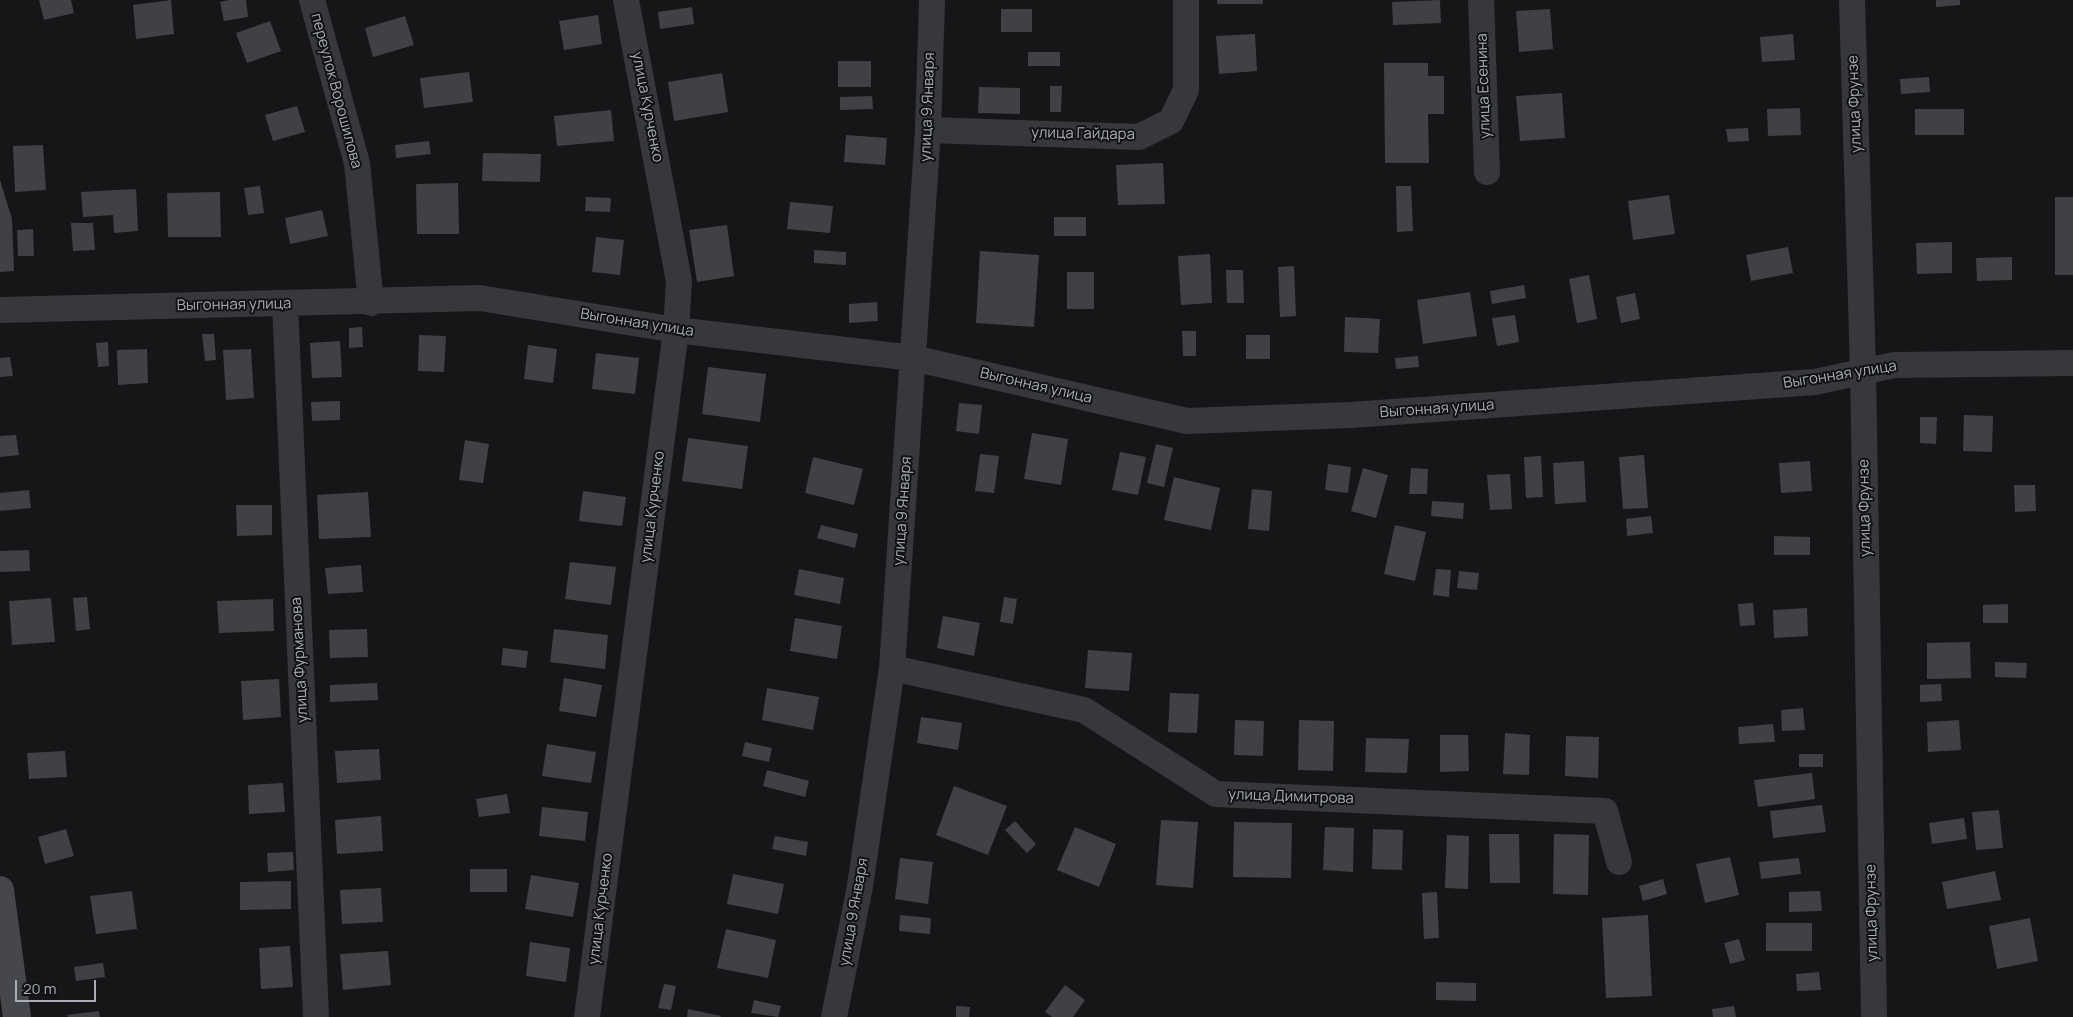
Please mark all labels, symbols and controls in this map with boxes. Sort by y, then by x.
street label: переулок Ворошилова [307,11,365,171]
street label: улица Есенина [1473,33,1495,139]
street label: улица Курченко [627,50,667,164]
street label: улица 9 Января [917,52,939,162]
street label: улица Фрунзе [1844,55,1866,153]
street label: улица Гайдара [1031,124,1135,144]
street label: Выгонная улица [177,295,291,315]
street label: Выгонная улица [579,305,695,341]
street label: Выгонная улица [1782,357,1898,393]
street label: Выгонная улица [978,364,1094,408]
street label: Выгонная улица [1379,396,1495,422]
street label: улица Курченко [637,450,669,564]
street label: улица 9 Января [890,456,916,566]
street label: улица Фрунзе [1855,459,1875,557]
street label: улица Фурманова [288,597,312,723]
street label: улица Димитрова [1228,786,1354,808]
street label: улица Курченко [585,852,617,966]
street label: улица 9 Января [836,857,872,967]
street label: улица Фрунзе [1862,864,1882,962]
scale bar [18,970,99,1002]
text: 20 m [23,978,56,999]

